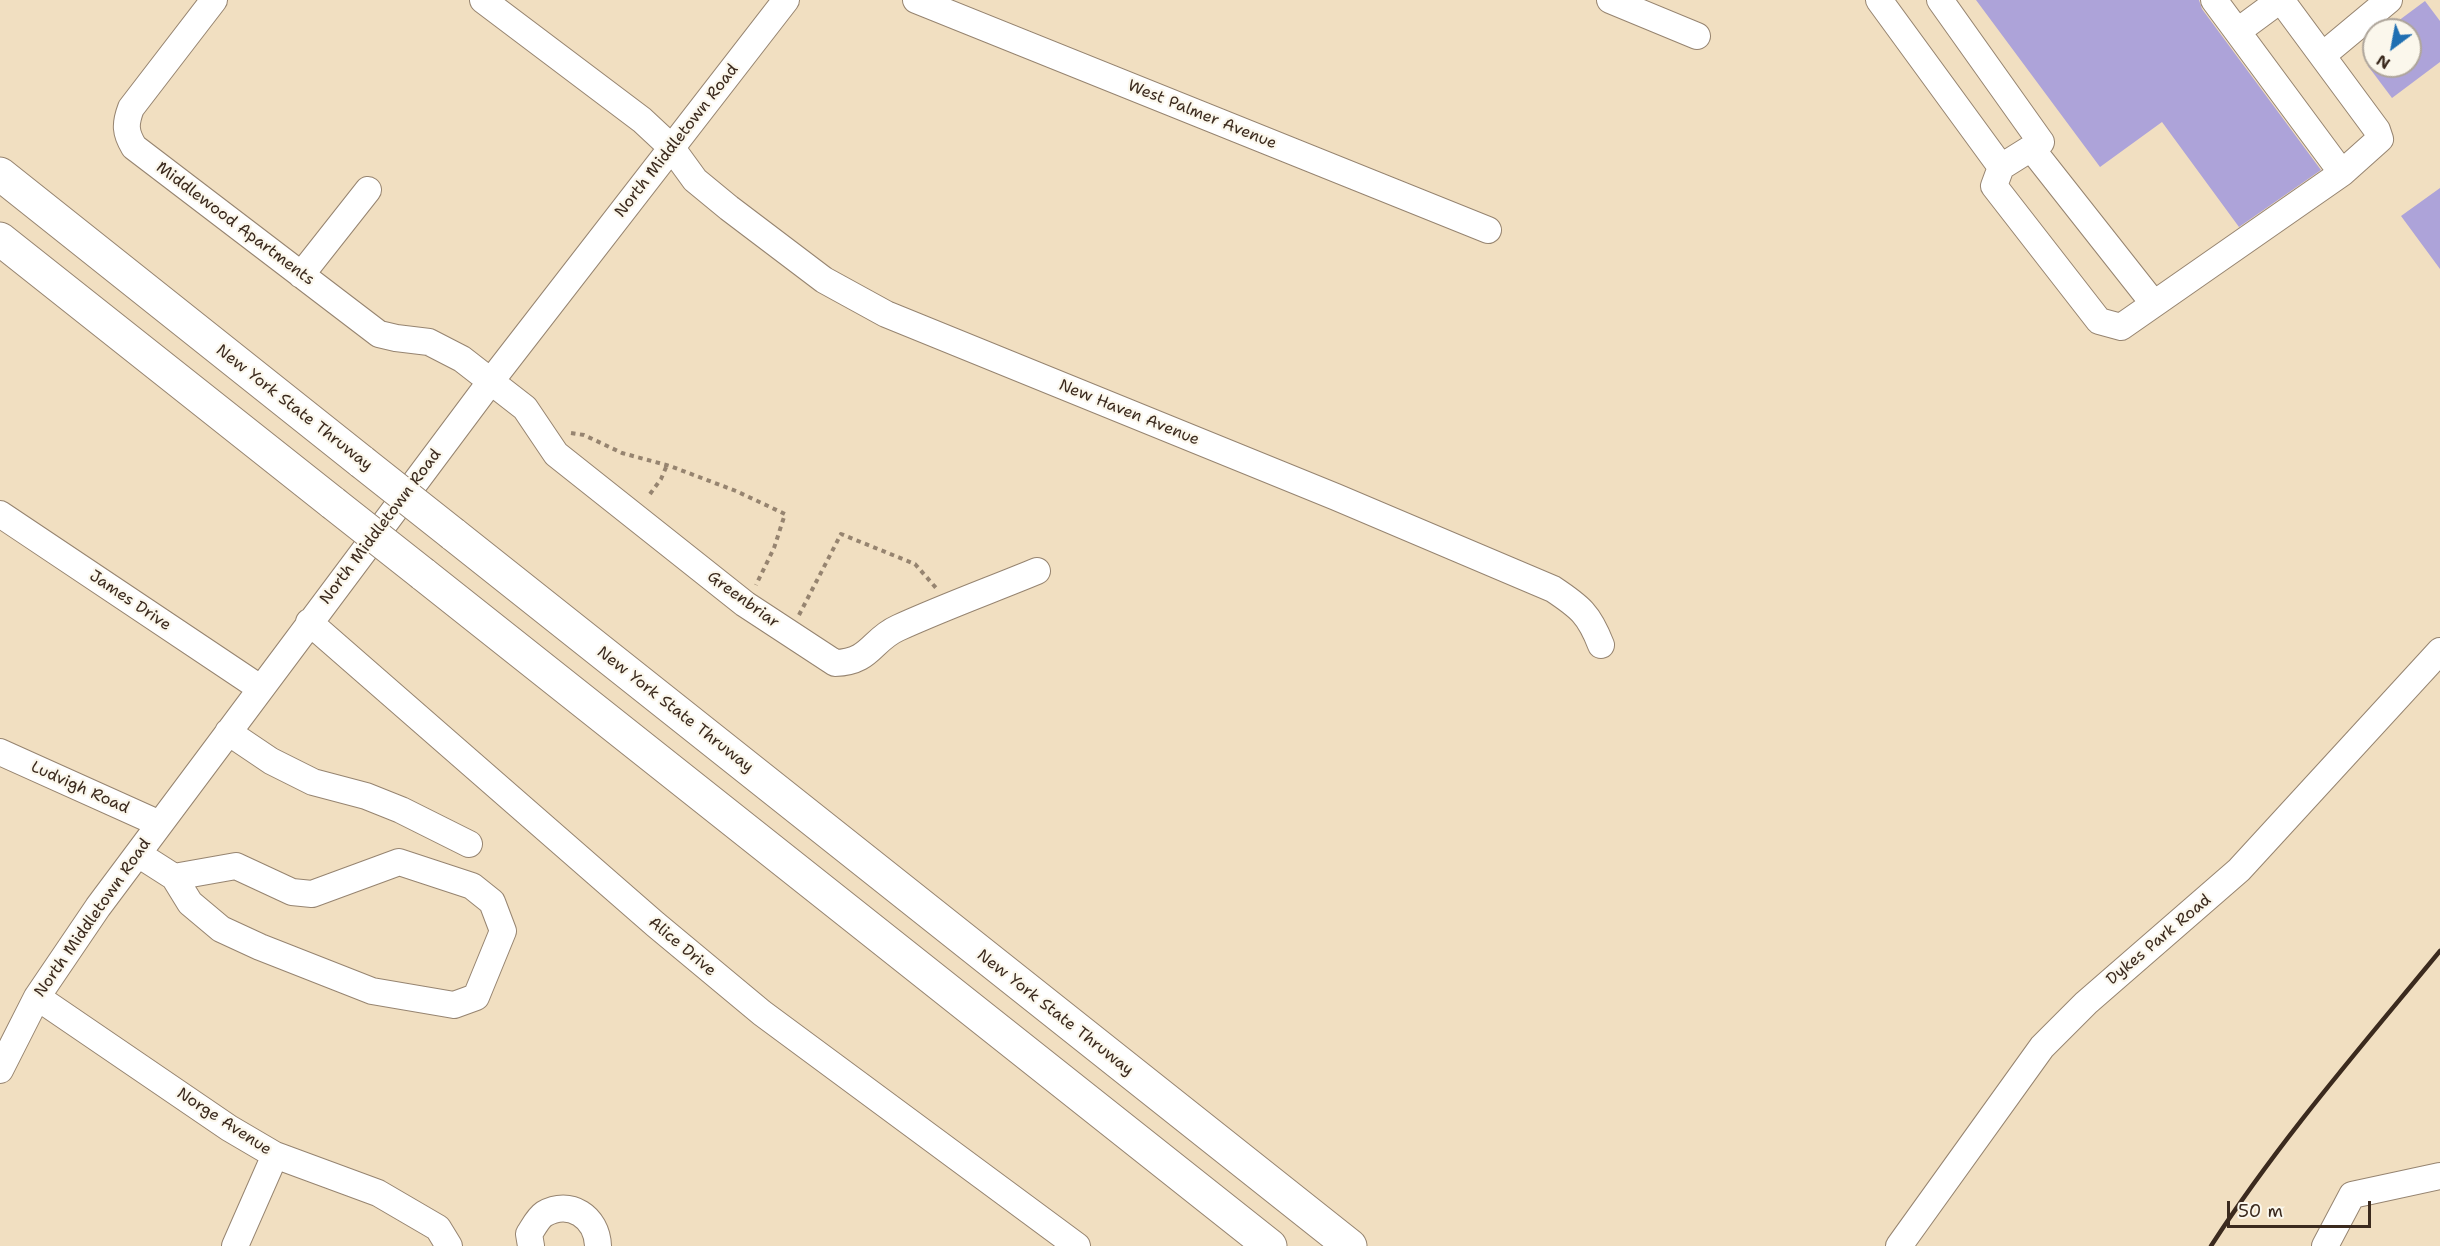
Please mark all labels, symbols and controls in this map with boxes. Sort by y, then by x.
north arrow [2362,18,2422,78]
text: N [2372,50,2394,74]
street label: North Middletown Road [611,60,743,222]
street label: West Palmer Avenue [1125,76,1279,154]
street label: Middlewood Apartments [152,158,318,290]
street label: New York State Thruway [212,341,376,475]
street label: New Haven Avenue [1056,376,1202,450]
street label: North Middletown Road [316,446,446,608]
street label: James Drive [85,567,175,635]
street label: Greenbriar [703,567,783,633]
street label: New York State Thruway [593,643,757,777]
street label: Ludvigh Road [28,758,132,818]
street label: North Middletown Road [31,835,155,1001]
street label: Dykes Park Road [2103,891,2215,989]
street label: Alice Drive [644,913,720,981]
street label: New York State Thruway [973,946,1137,1080]
street label: Norge Avenue [173,1084,275,1160]
scale bar [2230,1189,2374,1227]
text: 50 m [2238,1199,2283,1223]

